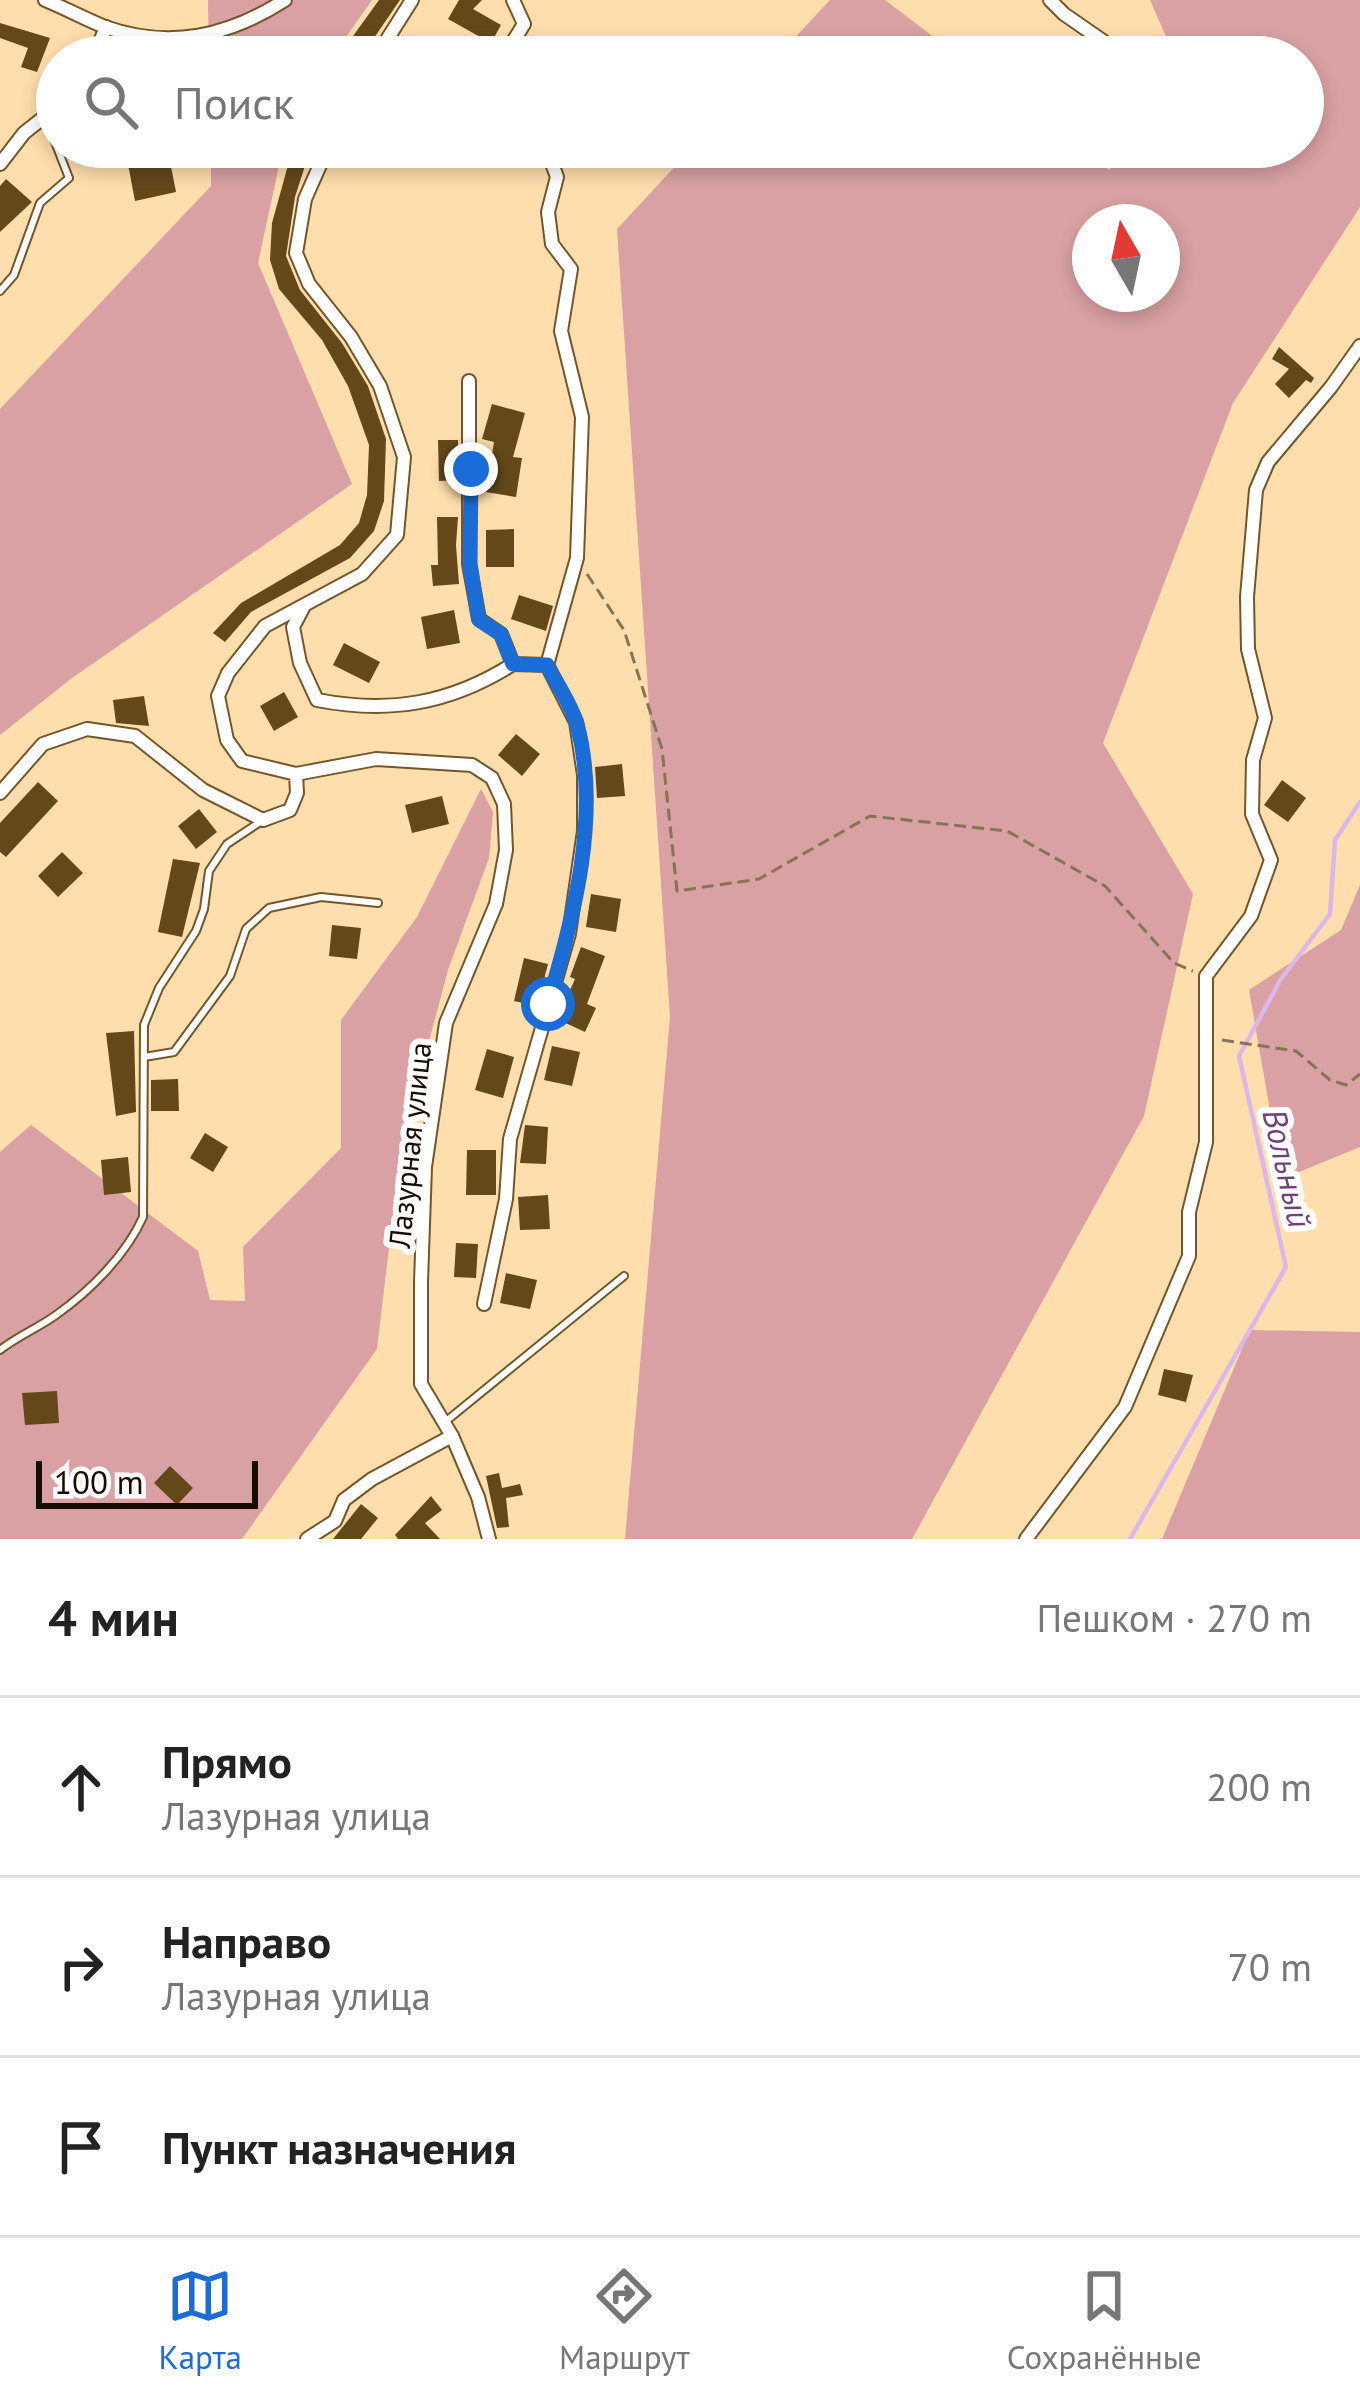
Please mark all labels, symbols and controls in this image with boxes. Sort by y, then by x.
search box [36,36,1324,168]
icon: search [78,69,144,135]
text: Поиск [174,73,294,131]
north arrow [1072,204,1180,312]
route end [444,442,498,496]
route start [521,977,575,1031]
street label: Лазурная улица [379,1040,439,1251]
water label: Вольный [1254,1105,1323,1232]
scale bar [36,1455,258,1508]
text: 100 m [54,1460,144,1503]
text: 4 мин [48,1584,179,1650]
text: Пешком · 270 m [1036,1592,1312,1643]
text: Прямо [162,1732,292,1790]
icon: ahead [48,1754,114,1820]
text: 200 m [1206,1761,1312,1812]
text: Лазурная улица [162,1790,431,1841]
text: Направо [162,1912,331,1970]
icon: right [48,1934,114,2000]
text: 70 m [1227,1941,1312,1992]
text: Лазурная улица [162,1970,431,2021]
icon: arrive [48,2114,114,2180]
text: Пункт назначения [162,2118,516,2176]
tab: Карта [159,2263,242,2378]
tab: Маршрут [559,2263,690,2378]
tab: Сохранённые [1007,2263,1201,2378]

